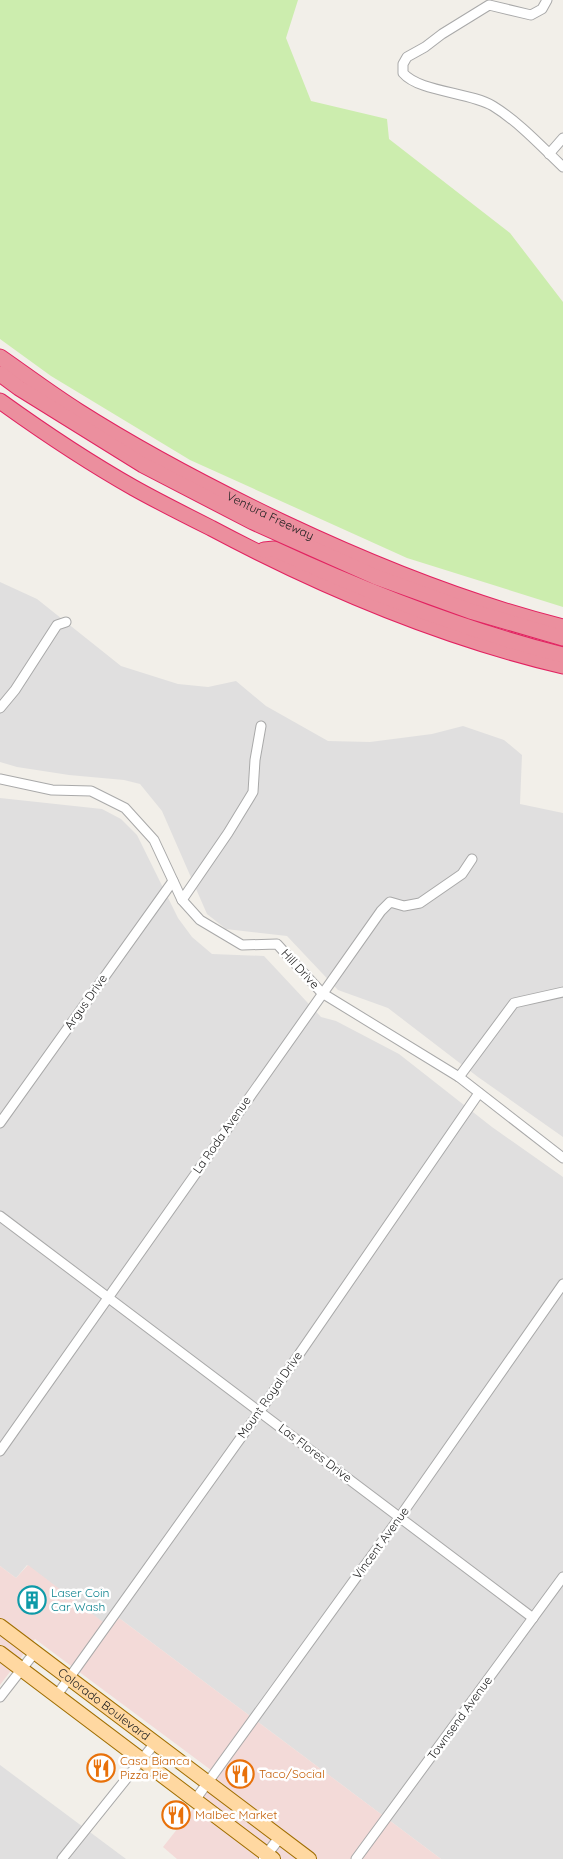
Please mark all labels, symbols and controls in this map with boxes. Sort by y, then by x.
street label: Ventura Freeway [224,488,316,543]
street label: Hill Drive [278,946,323,992]
street label: Argus Drive [61,971,110,1032]
street label: La Roda Avenue [189,1093,254,1176]
street label: Mount Royal Drive [234,1348,305,1441]
street label: Las Flores Drive [276,1420,355,1485]
street label: Vincent Avenue [349,1503,412,1582]
building icon: Laser Coin Car Wash [17,1585,47,1615]
place label: Laser Coin Car Wash [51,1585,110,1614]
street label: Colorado Boulevard [55,1664,153,1743]
street label: Townsend Avenue [424,1673,495,1763]
restaurant icon: Casa Bianca Pizza Pie [86,1753,116,1783]
place label: Casa Bianca Pizza Pie [120,1753,189,1782]
restaurant icon: Taco/Social [225,1759,255,1789]
place label: Taco/Social [259,1766,325,1781]
restaurant icon: Malbec Market [161,1800,191,1830]
place label: Malbec Market [195,1807,277,1822]

